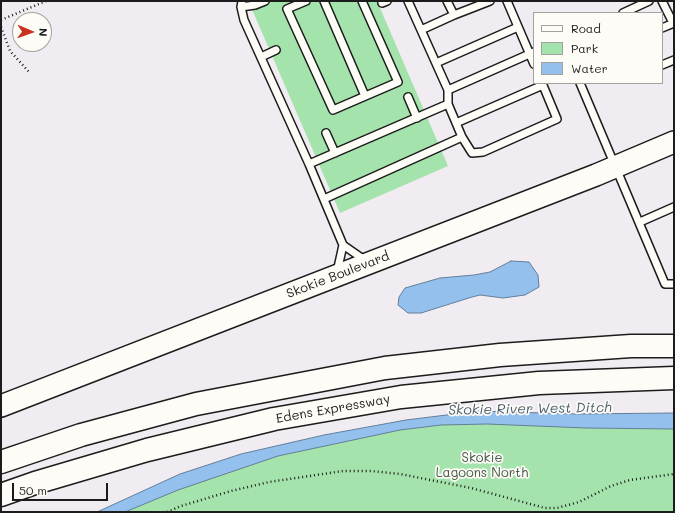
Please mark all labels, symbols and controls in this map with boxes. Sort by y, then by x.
north arrow [12,12,52,52]
legend [533,12,663,84]
text: Road [571,20,601,36]
text: N [36,28,51,37]
text: Park [571,40,598,56]
text: Water [571,60,608,76]
street label: Skokie Boulevard [284,248,392,302]
street label: Edens Expressway [275,391,391,427]
water label: Skokie River West Ditch [448,399,612,419]
park label: Skokie Lagoons North [436,450,528,481]
scale bar [14,475,110,501]
text: 50 m [19,482,47,498]

